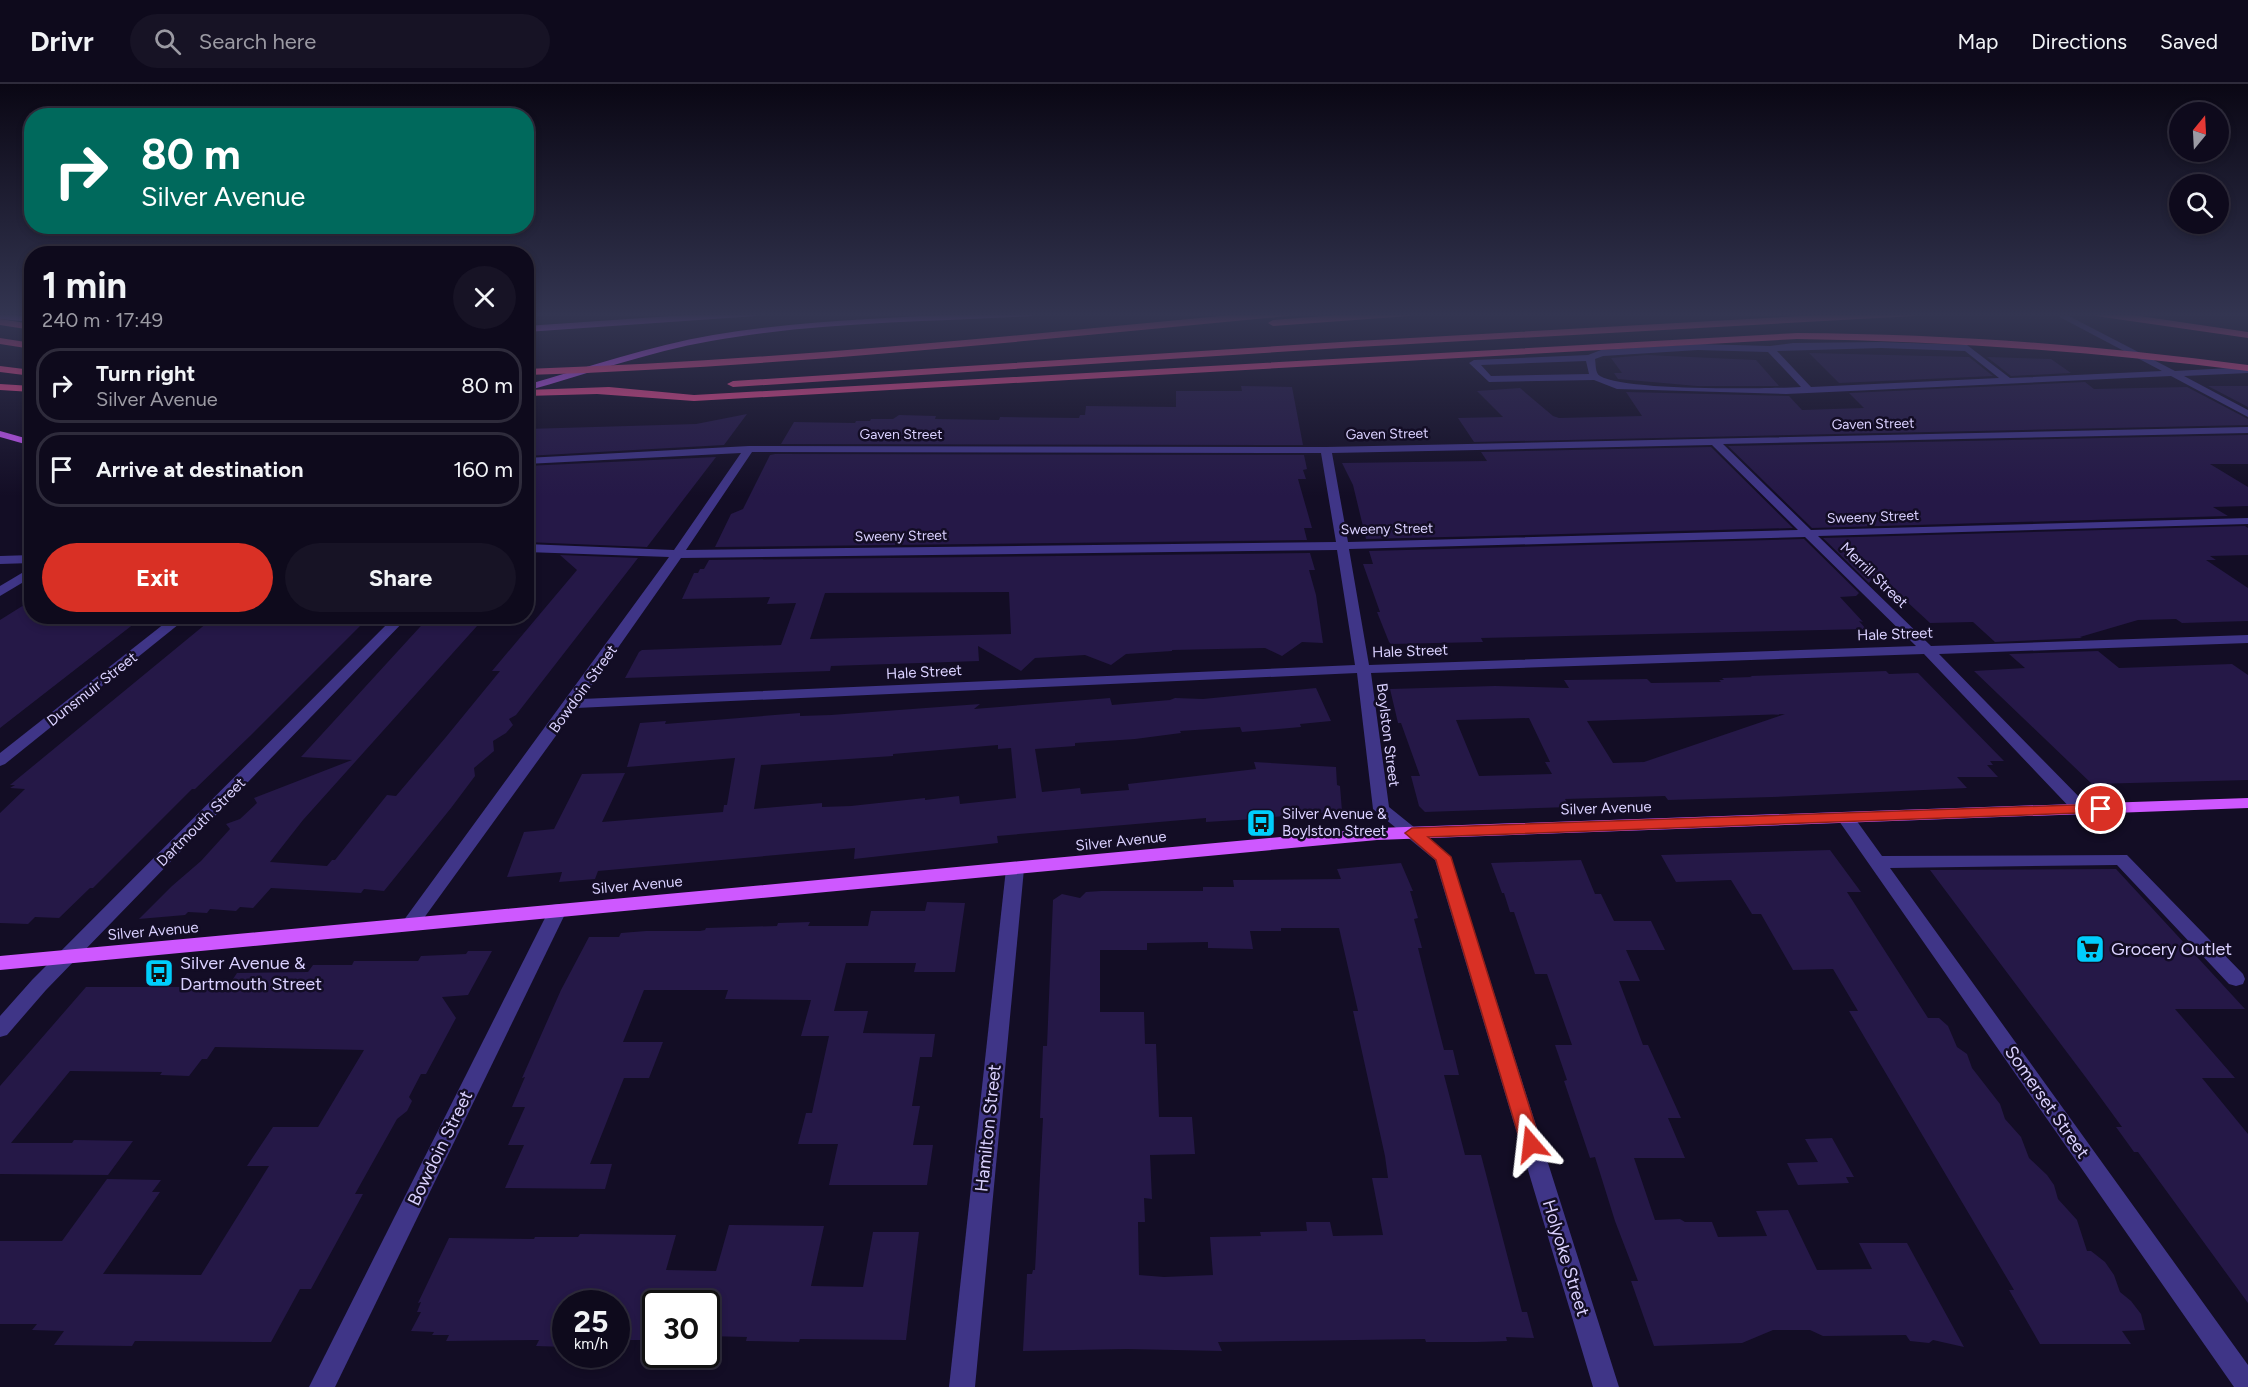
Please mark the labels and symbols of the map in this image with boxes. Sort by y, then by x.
north arrow [2169,102,2229,162]
street label: Gaven Street [1831,415,1915,433]
street label: Gaven Street [1345,425,1429,443]
street label: Gaven Street [860,426,942,443]
street label: Sweeny Street [1827,507,1919,527]
street label: Sweeny Street [1341,520,1433,538]
street label: Sweeny Street [855,527,947,545]
street label: Merrill Street [1837,538,1912,612]
street label: Hale Street [1857,624,1934,644]
street label: Bowdoin Street [545,641,621,736]
street label: Hale Street [1372,641,1449,661]
street label: Dunsmuir Street [43,648,141,730]
street label: Hale Street [886,661,963,683]
street label: Boylston Street [1373,682,1403,788]
street label: Dartmouth Street [153,774,249,870]
pin [2075,783,2126,834]
street label: Silver Avenue [1560,797,1652,819]
place label: Silver Avenue & Boylston Street [1282,805,1387,840]
bus stop icon: Silver Avenue & Boylston Street [1245,807,1277,839]
street label: Silver Avenue [1075,827,1167,855]
street label: Silver Avenue [591,872,683,898]
street label: Silver Avenue [107,918,199,944]
supermarket icon: Grocery Outlet [2074,933,2106,965]
place label: Grocery Outlet [2111,938,2232,960]
place label: Silver Avenue & Dartmouth Street [180,952,322,995]
bus stop icon: Silver Avenue & Dartmouth Street [143,957,175,989]
street label: Somerset Street [2000,1041,2094,1163]
street label: Hamilton Street [970,1063,1006,1193]
street label: Bowdoin Street [403,1087,477,1209]
position arrow [1499,1112,1563,1176]
street label: Holyoke Street [1538,1197,1594,1319]
speed limit sign: 30 [642,1290,720,1368]

